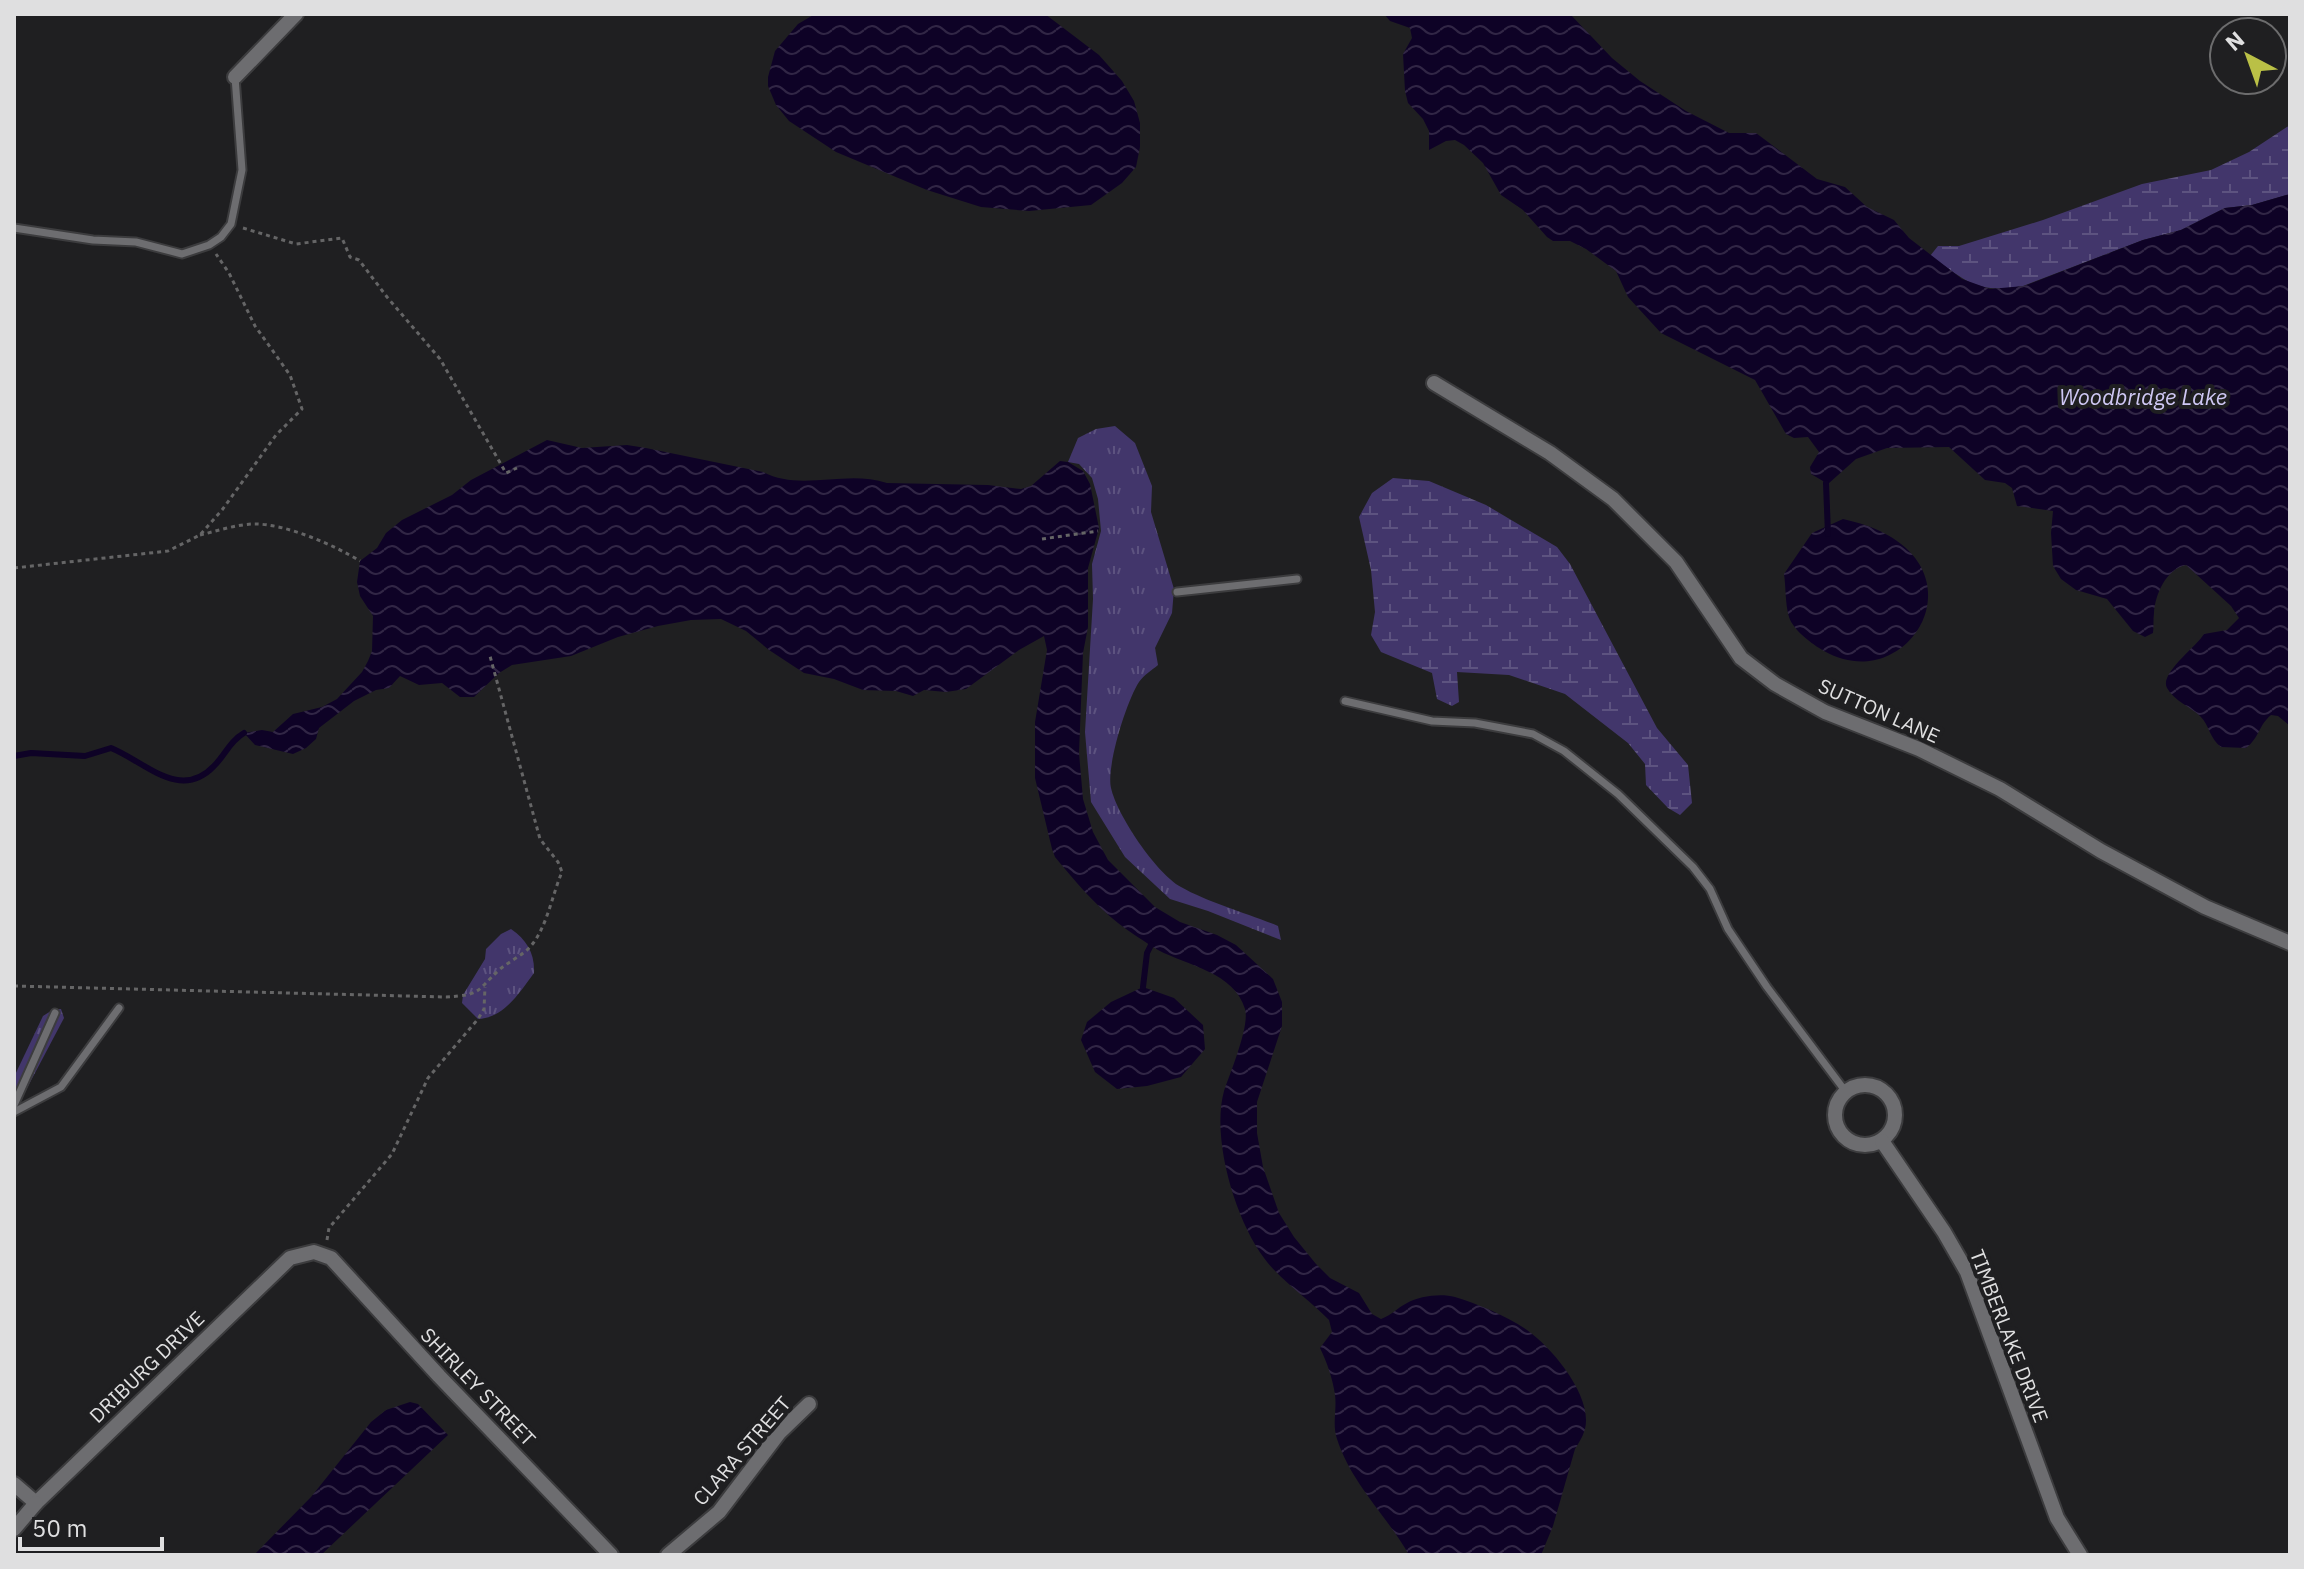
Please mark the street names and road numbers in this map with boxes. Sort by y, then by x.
street label: SUTTON LANE [1814,672,1944,749]
street label: TIMBERLAKE DRIVE [1964,1245,2055,1426]
street label: DRIBURG DRIVE [83,1305,210,1428]
street label: SHIRLEY STREET [415,1322,542,1452]
street label: CLARA STREET [687,1390,797,1511]

